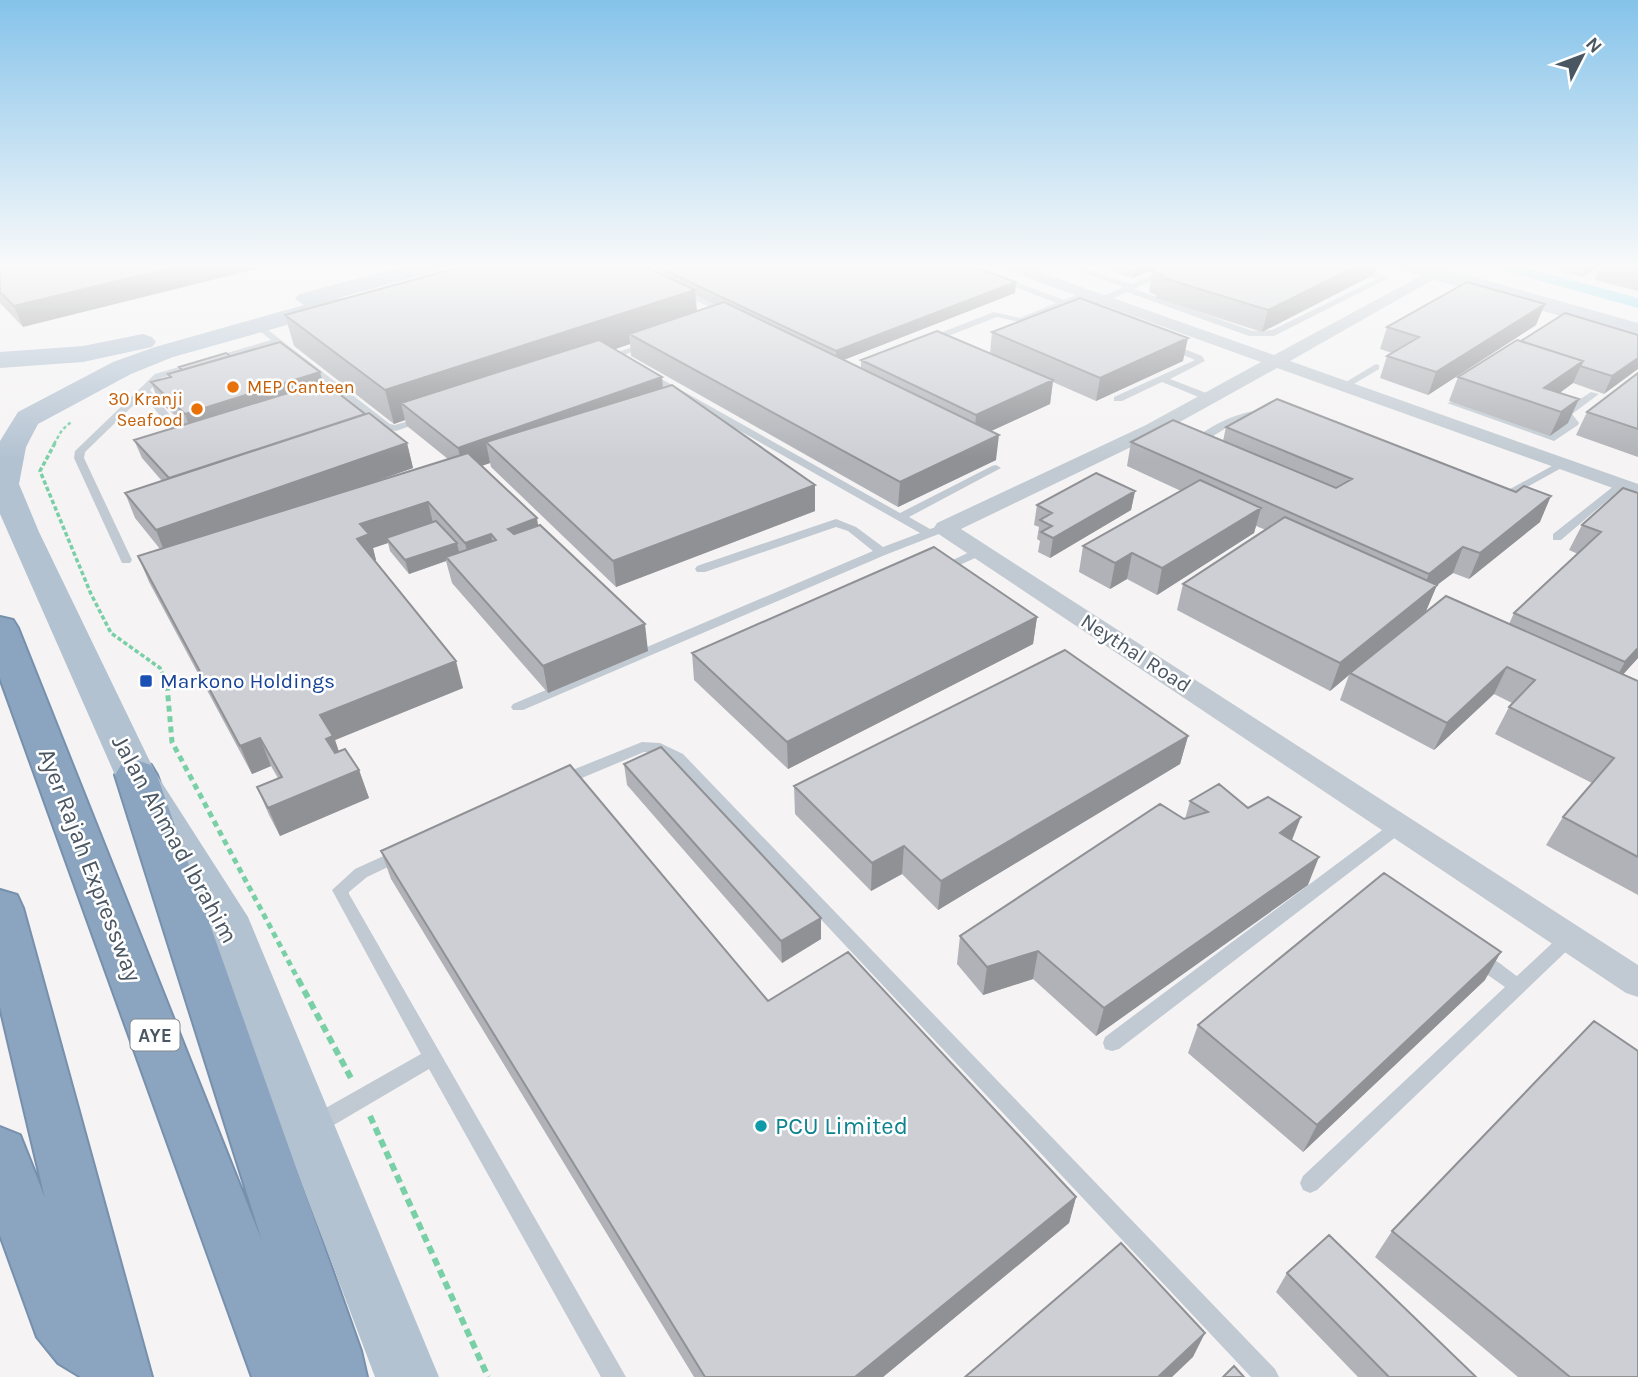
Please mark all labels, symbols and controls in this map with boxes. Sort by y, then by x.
north arrow [1547,21,1617,91]
text: N [1581,33,1607,58]
place label: MEP Canteen [247,376,355,398]
marker: MEP Canteen [225,379,241,395]
place label: 30 Kranji Seafood [108,388,183,431]
marker: 30 Kranji Seafood [189,401,205,417]
street label: Neythal Road [1077,609,1195,697]
place label: Markono Holdings [160,669,335,693]
marker: Markono Holdings [138,673,154,689]
street label: Jalan Ahmad Ibrahim [106,730,244,948]
street label: Ayer Rajah Expressway [33,744,147,986]
road number: AYE [130,1020,180,1050]
place label: PCU Limited [775,1112,908,1140]
marker: PCU Limited [753,1118,769,1134]

